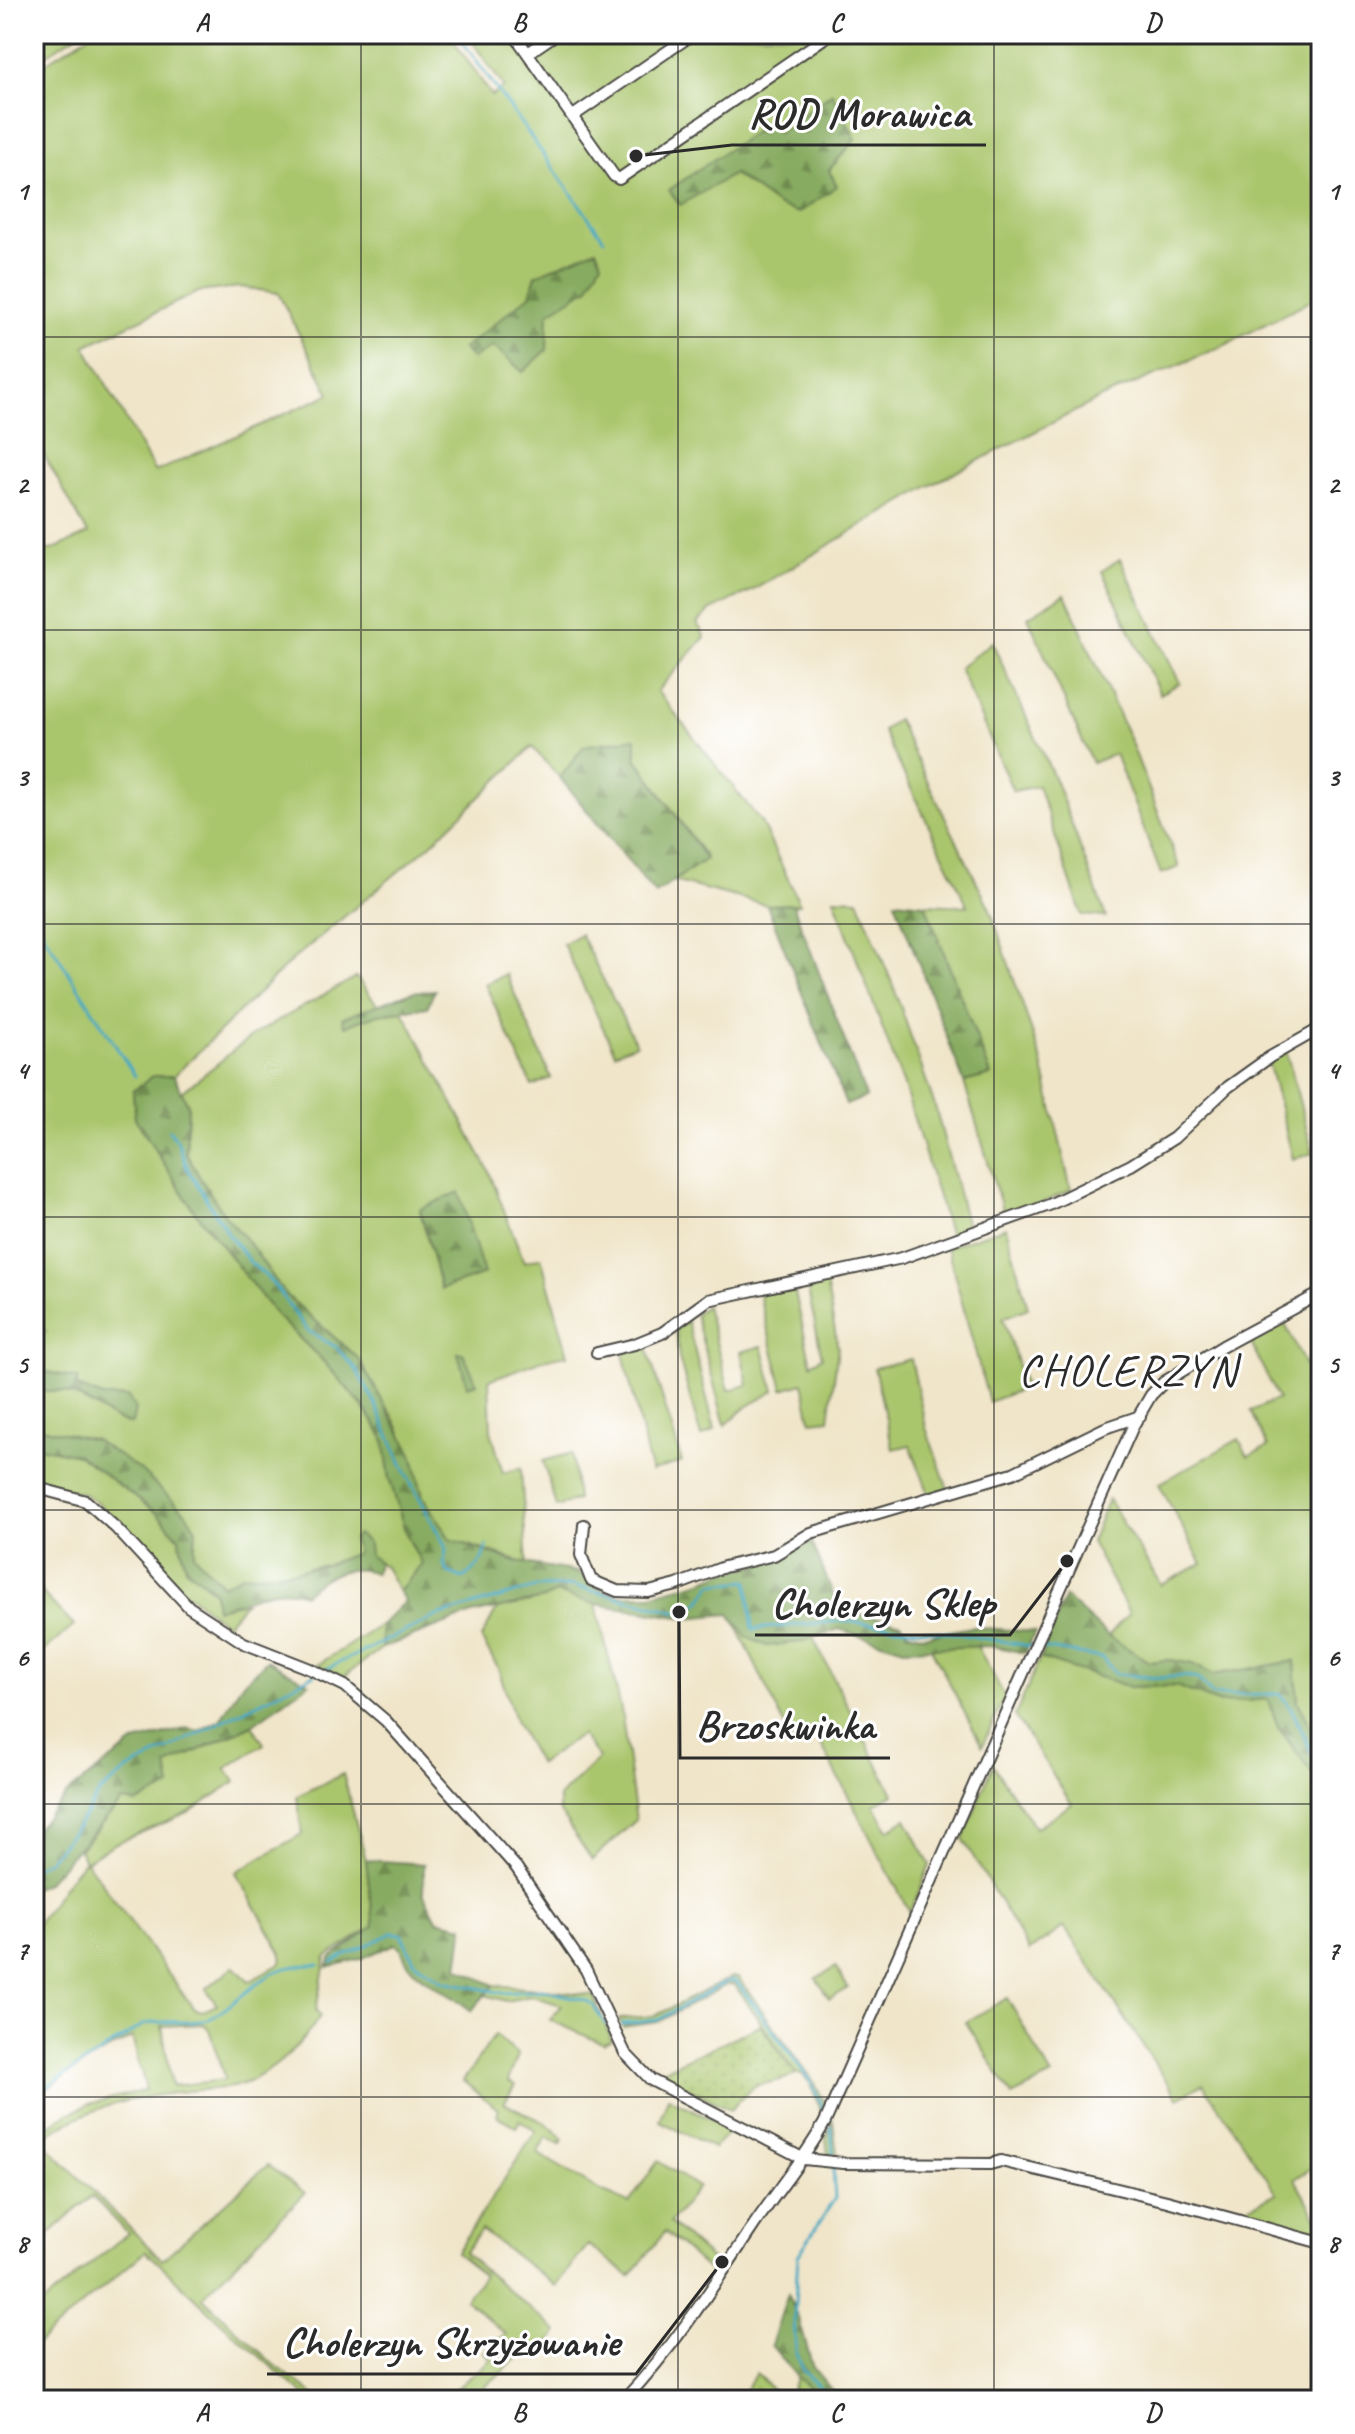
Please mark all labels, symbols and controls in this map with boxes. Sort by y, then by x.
text: A [195,6,210,39]
text: B [512,6,528,39]
text: C [830,6,846,39]
text: D [1145,6,1163,39]
callout: ROD Morawica [732,79,986,145]
text: ROD Morawica [748,87,973,140]
text: 1 [16,175,31,208]
text: 1 [1327,175,1342,208]
text: 2 [16,468,30,501]
text: 2 [1327,468,1341,501]
text: 3 [16,761,30,794]
text: 3 [1327,761,1341,794]
text: 4 [16,1054,31,1087]
text: 4 [1327,1054,1342,1087]
district label: CHOLERZYN [1018,1343,1242,1398]
text: 5 [16,1348,30,1381]
text: 5 [1327,1348,1341,1381]
callout: Cholerzyn Sklep [755,1569,1010,1635]
text: Cholerzyn Sklep [771,1577,998,1630]
text: 6 [16,1641,30,1674]
text: 6 [1327,1641,1341,1674]
callout: Brzoskwinka [680,1692,890,1758]
text: Brzoskwinka [696,1699,878,1752]
text: 7 [16,1934,30,1967]
text: 7 [1327,1934,1341,1967]
text: 8 [16,2227,31,2260]
text: 8 [1327,2227,1342,2260]
callout: Cholerzyn Skrzyżowanie [267,2308,636,2374]
text: Cholerzyn Skrzyżowanie [283,2316,623,2369]
text: A [195,2396,210,2429]
text: B [512,2396,528,2429]
text: C [830,2396,846,2429]
text: D [1145,2396,1163,2429]

